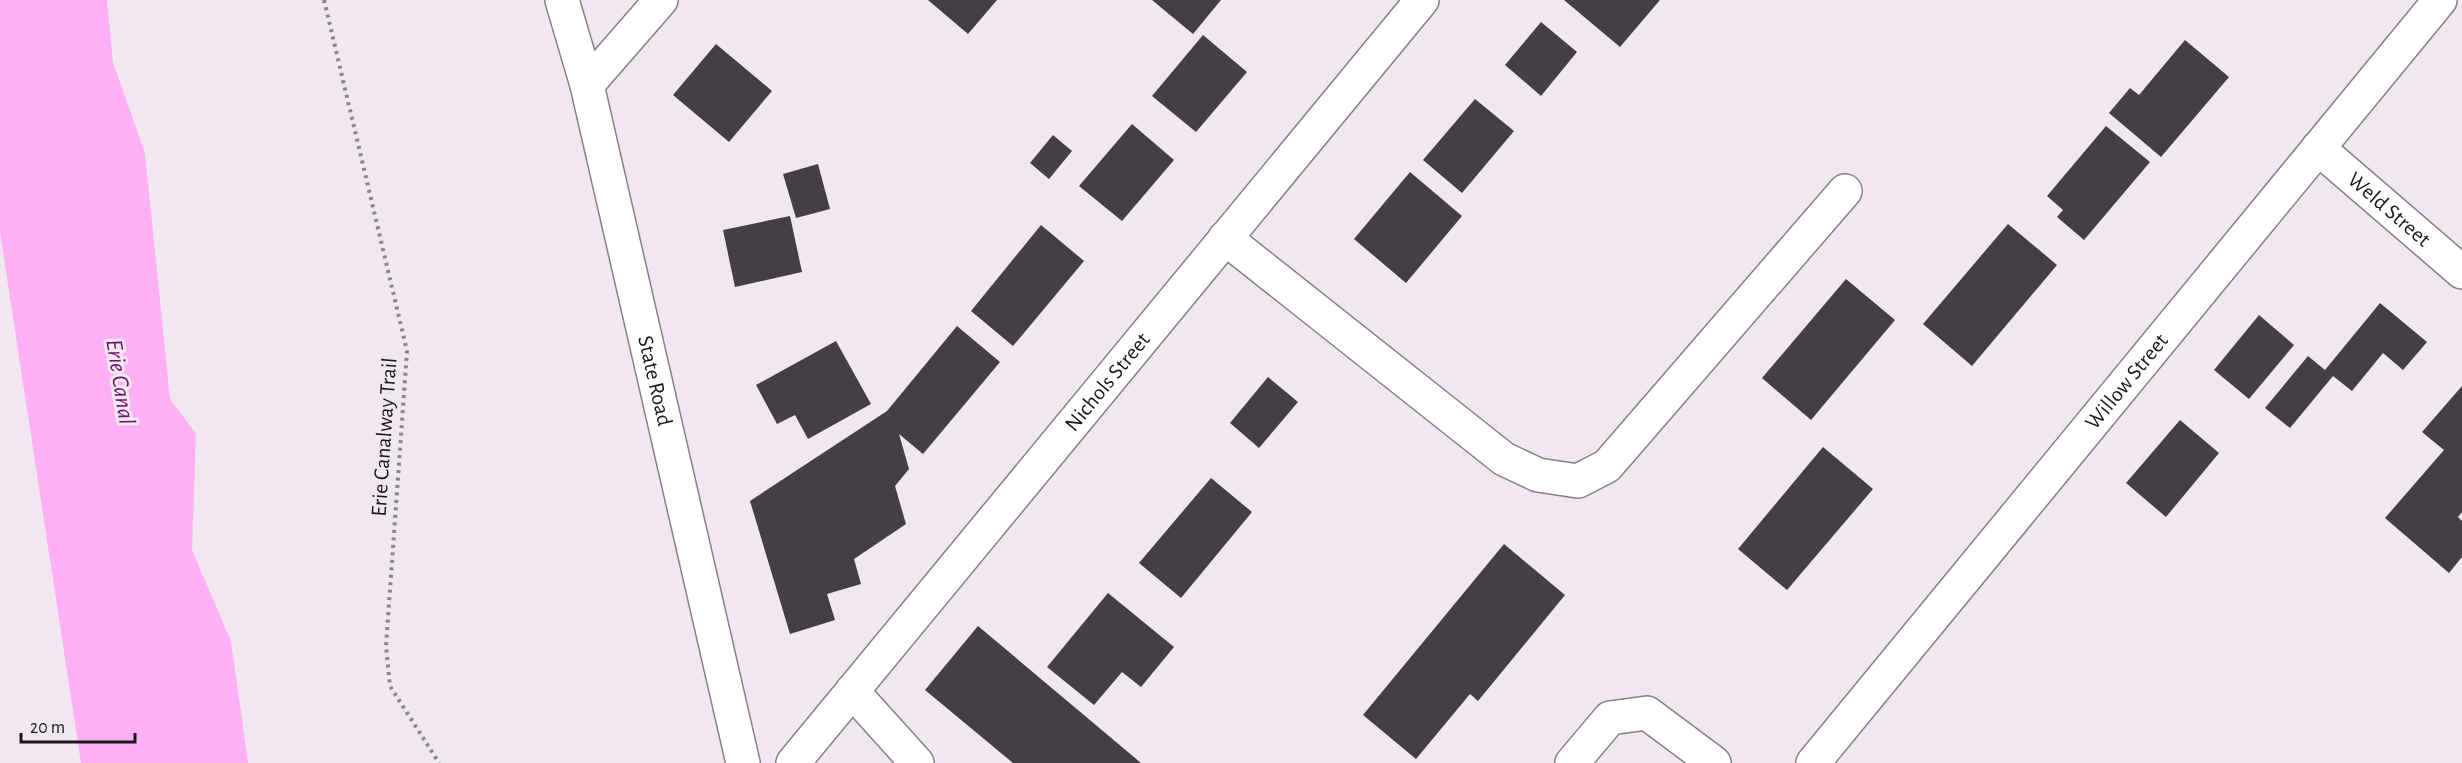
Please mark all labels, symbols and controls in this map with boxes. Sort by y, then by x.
street label: Weld Street [2344,168,2435,251]
street label: Nichols Street [1061,328,1154,435]
street label: Willow Street [2081,329,2172,433]
street label: State Road [634,333,676,428]
water label: Erie Canal [101,338,139,427]
street label: Erie Canalway Trail [367,357,401,517]
scale bar [21,706,135,744]
text: 20 m [30,719,65,737]

